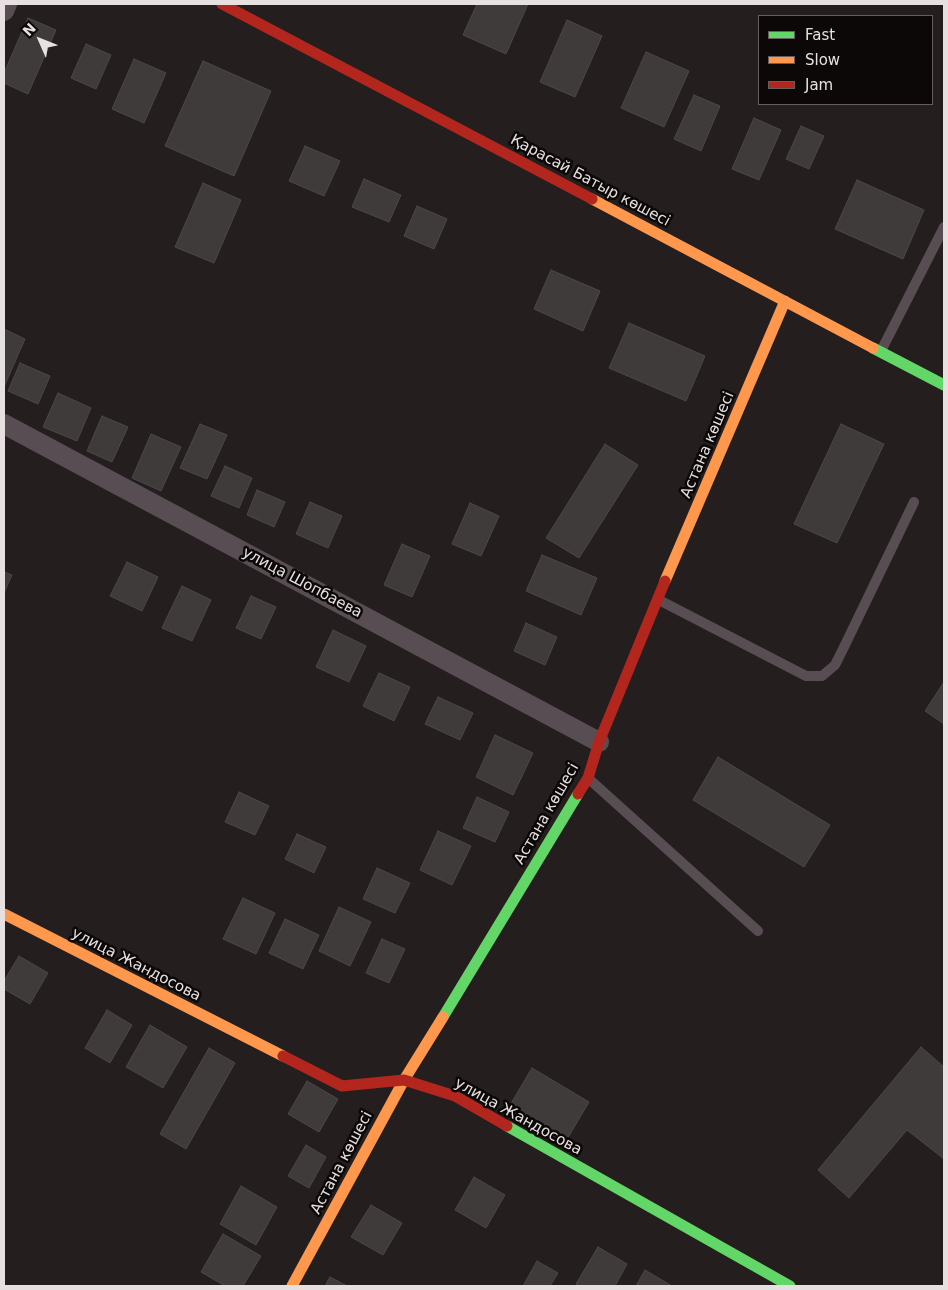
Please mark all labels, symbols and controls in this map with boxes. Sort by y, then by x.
north arrow [15,15,65,65]
legend [758,15,933,105]
text: N [19,20,39,39]
text: Fast [805,26,835,44]
text: Slow [805,51,840,69]
text: Jam [805,76,833,94]
street label: Қарасай Батыр көшесі [507,131,673,231]
street label: Астана көшесі [677,389,739,501]
street label: улица Шопбаева [239,544,365,622]
street label: Астана көшесі [511,760,583,868]
street label: улица Жандосова [68,925,204,1005]
street label: улица Жандосова [451,1075,585,1159]
street label: Астана көшесі [307,1109,377,1217]

